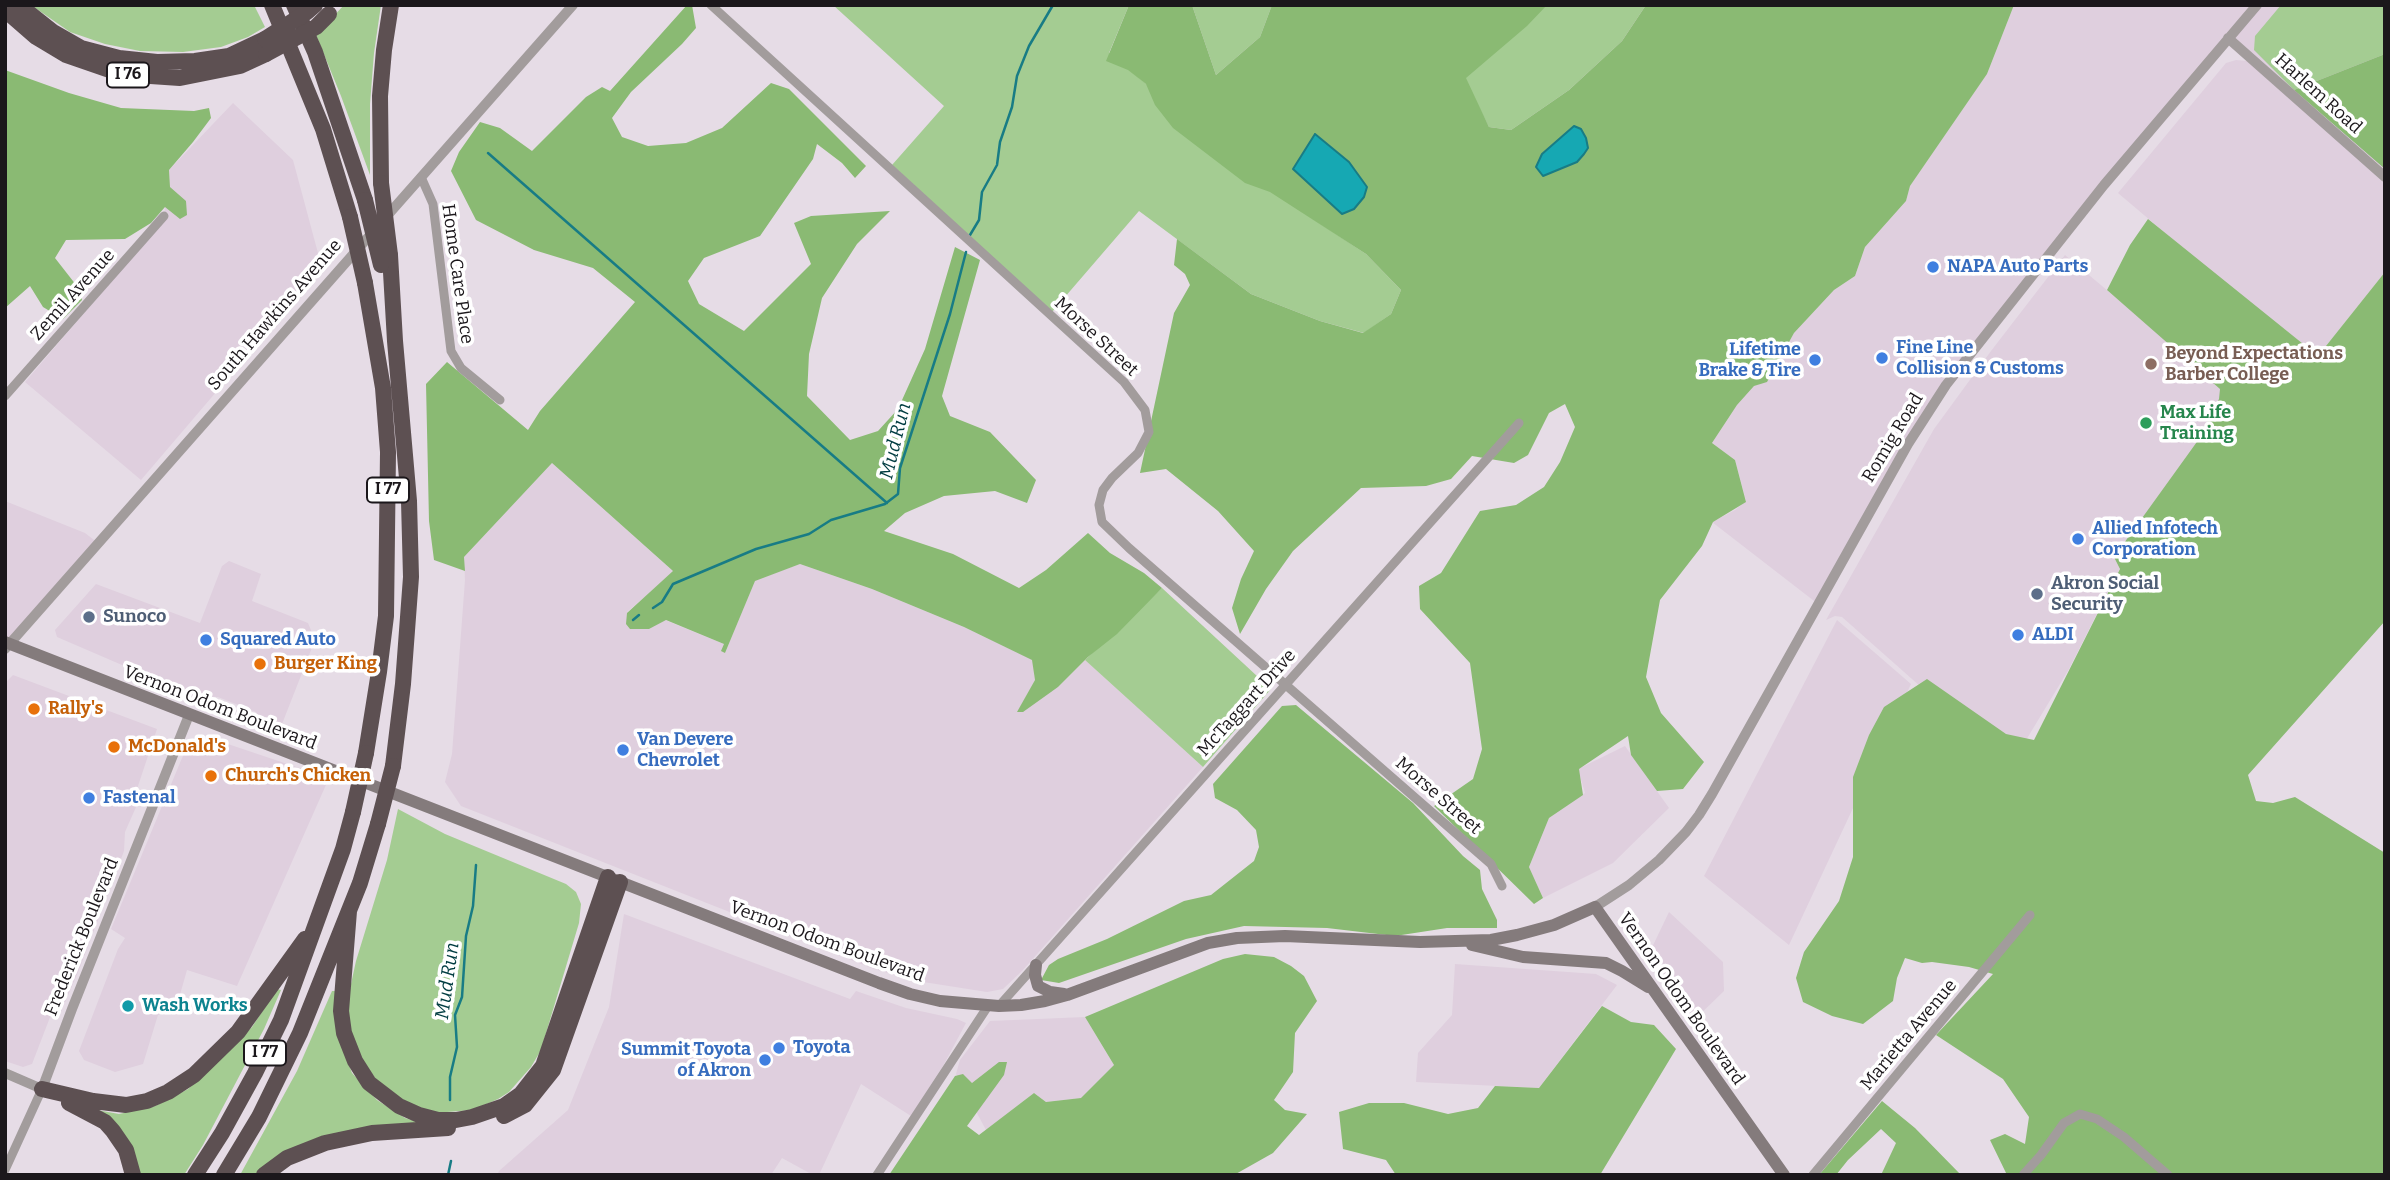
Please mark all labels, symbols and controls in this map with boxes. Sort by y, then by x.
street label: Harlem Road [2270,49,2366,139]
road number: I 76 [107,62,149,88]
street label: Home Care Place [436,203,478,345]
street label: South Hawkins Avenue [204,235,346,395]
street label: Zemil Avenue [26,245,120,345]
place label: NAPA Auto Parts [1947,256,2088,278]
marker: NAPA Auto Parts [1925,259,1941,275]
street label: Morse Street [1050,293,1142,381]
place label: Fine Line Collision & Customs [1896,337,2064,380]
place label: Lifetime Brake & Tire [1698,339,1801,382]
place label: Beyond Expectations Barber College [2165,343,2343,386]
marker: Fine Line Collision & Customs [1874,350,1890,366]
marker: Lifetime Brake & Tire [1807,352,1823,368]
marker: Beyond Expectations Barber College [2143,356,2159,372]
street label: Romig Road [1858,389,1928,487]
water label: Mud Run [876,401,916,481]
place label: Max Life Training [2160,402,2234,444]
marker: Max Life Training [2138,415,2154,431]
road number: I 77 [367,477,409,503]
place label: Allied Infotech Corporation [2092,518,2218,560]
marker: Allied Infotech Corporation [2070,531,2086,547]
place label: Akron Social Security [2051,573,2159,616]
marker: Akron Social Security [2029,586,2045,602]
place label: Sunoco [103,606,166,628]
marker: Sunoco [81,609,97,625]
place label: ALDI [2032,624,2074,646]
marker: ALDI [2010,627,2026,643]
place label: Squared Auto [220,629,336,651]
marker: Squared Auto [198,632,214,648]
street label: McTaggart Drive [1193,645,1301,761]
place label: Burger King [274,653,377,675]
marker: Burger King [252,656,268,672]
street label: Vernon Odom Boulevard [120,661,320,755]
place label: Rally's [48,698,103,720]
marker: Rally's [26,701,42,717]
place label: Van Devere Chevrolet [637,729,733,772]
place label: McDonald's [128,736,226,758]
marker: McDonald's [106,739,122,755]
marker: Van Devere Chevrolet [615,742,631,758]
street label: Morse Street [1391,753,1485,839]
place label: Church's Chicken [225,765,371,787]
marker: Church's Chicken [203,768,219,784]
place label: Fastenal [103,787,176,809]
marker: Fastenal [81,790,97,806]
street label: Frederick Boulevard [40,855,124,1019]
street label: Vernon Odom Boulevard [727,897,927,987]
street label: Vernon Odom Boulevard [1613,909,1749,1089]
water label: Mud Run [431,941,465,1021]
street label: Marietta Avenue [1856,975,1962,1095]
place label: Wash Works [142,995,248,1017]
marker: Wash Works [120,998,136,1014]
place label: Toyota [793,1037,851,1059]
place label: Summit Toyota of Akron [621,1039,751,1082]
road number: I 77 [244,1040,286,1065]
marker: Toyota [771,1040,787,1056]
marker: Summit Toyota of Akron [757,1052,773,1068]

